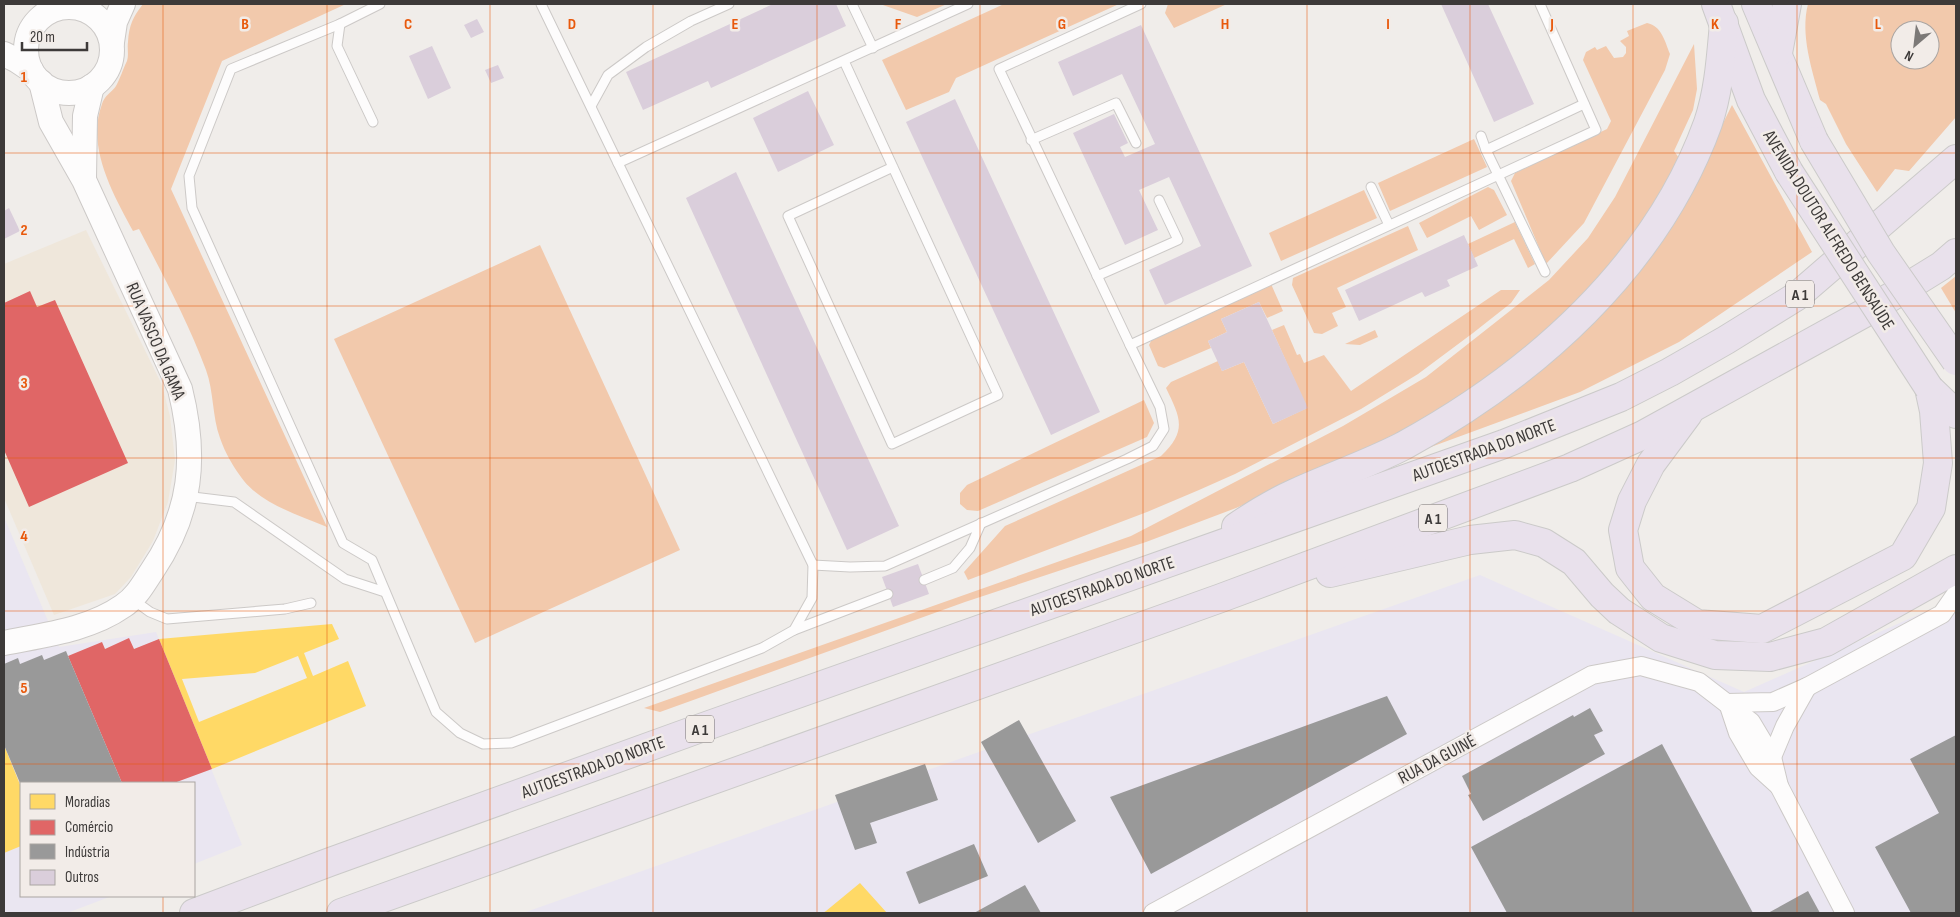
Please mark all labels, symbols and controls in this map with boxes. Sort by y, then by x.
text: B [241,15,249,34]
text: C [404,15,412,34]
text: D [568,15,576,34]
text: E [732,15,739,34]
text: F [895,15,902,34]
text: G [1058,15,1066,34]
text: H [1221,15,1229,34]
text: I [1386,15,1390,34]
text: J [1549,15,1554,34]
text: K [1711,15,1719,34]
text: L [1875,15,1882,34]
scale bar [22,20,88,52]
north arrow [1890,20,1940,70]
text: 20 m [30,28,55,47]
text: N [1902,47,1916,65]
text: 1 [21,68,28,87]
street label: AVENIDA DOUTOR ALFREDO BENSAÚDE [1758,126,1899,334]
text: 2 [20,221,28,240]
street label: RUA VASCO DA GAMA [121,279,190,403]
road number: A 1 [1786,280,1814,308]
text: 3 [20,374,28,393]
street label: AUTOESTRADA DO NORTE [1409,415,1559,487]
road number: A 1 [1419,504,1447,532]
text: 4 [20,527,28,546]
street label: AUTOESTRADA DO NORTE [1026,552,1177,621]
text: 5 [20,679,28,698]
road number: A 1 [686,716,714,742]
street label: RUA DA GUINÉ [1395,730,1480,789]
street label: AUTOESTRADA DO NORTE [518,732,668,804]
legend [20,782,195,897]
text: Moradias [65,793,110,812]
text: Comércio [65,818,113,837]
text: Indústria [65,843,110,862]
text: Outros [65,868,99,887]

